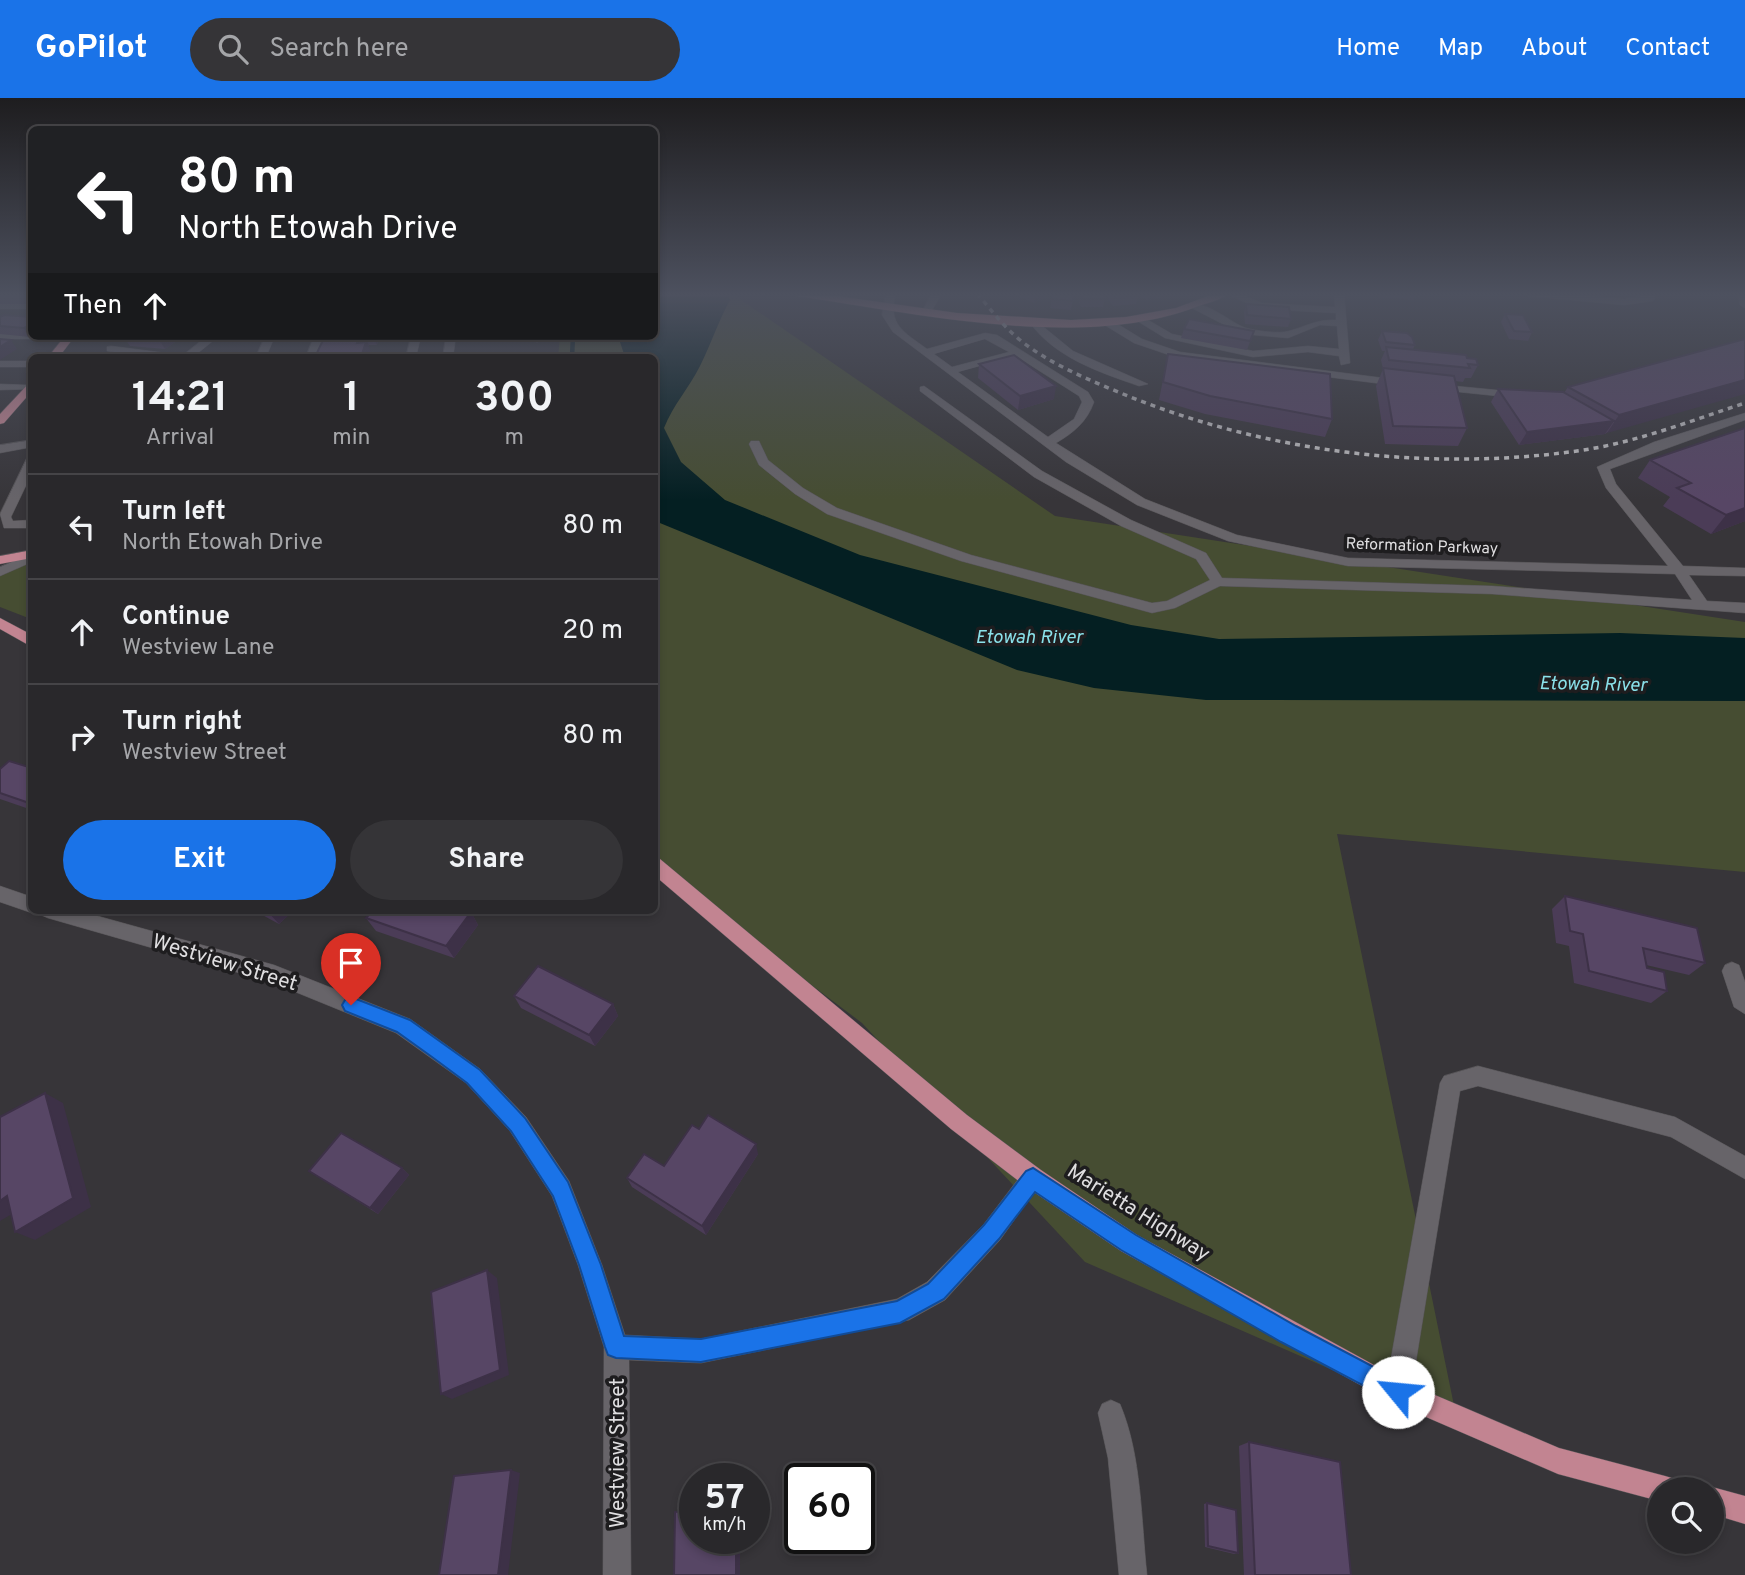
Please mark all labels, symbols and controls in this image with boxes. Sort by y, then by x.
search box [190,18,680,81]
text: GoPilot [35,28,148,70]
icon: search [214,30,252,68]
text: Search here [270,33,408,66]
text: Home [1336,34,1400,64]
text: Map [1438,34,1483,64]
text: About [1521,34,1587,64]
text: Contact [1625,34,1710,64]
text: 80 m [178,149,295,211]
icon: left [63,154,154,245]
text: North Etowah Drive [178,210,457,250]
icon: ahead [136,287,174,325]
text: Then [63,290,122,323]
text: 14:21 [132,373,228,426]
text: 1 [343,373,360,426]
text: 300 [474,373,554,426]
text: Arrival [146,424,214,453]
text: min [332,424,370,453]
text: m [504,424,524,453]
text: Turn left [122,496,226,529]
icon: left [63,508,101,546]
text: 80 m [563,510,623,543]
text: North Etowah Drive [122,529,323,558]
street label: Reformation Parkway [1345,534,1499,560]
text: Continue [122,601,230,634]
icon: ahead [63,613,101,651]
text: 20 m [562,615,623,648]
water label: Etowah River [975,626,1085,650]
text: Westview Lane [122,634,274,663]
water label: Etowah River [1539,672,1649,698]
text: Turn right [122,706,242,739]
icon: right [63,718,101,756]
text: 80 m [563,720,623,753]
text: Westview Street [122,739,287,768]
button: Exit [63,820,336,900]
button: Share [350,820,623,900]
street label: Westview Street [149,929,300,998]
pin [321,933,381,1005]
icon: arrive [332,944,370,982]
street label: Marietta Highway [1062,1158,1215,1268]
position arrow [1361,1355,1435,1429]
street label: Westview Street [605,1378,632,1528]
speed limit sign: 60 [784,1463,875,1554]
text: 57 [704,1477,745,1521]
map controls [1647,1477,1724,1554]
button: search [1647,1477,1724,1554]
text: km/h [703,1514,746,1537]

